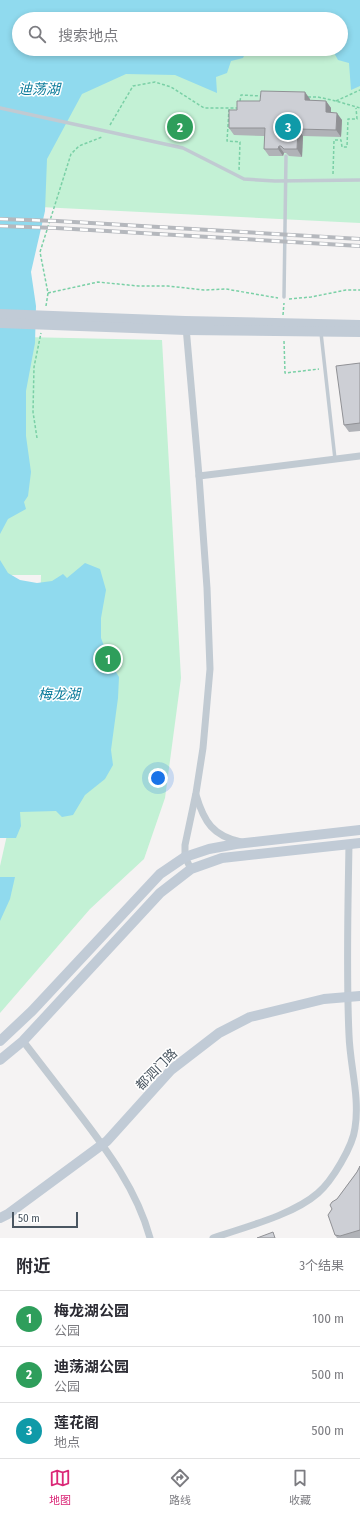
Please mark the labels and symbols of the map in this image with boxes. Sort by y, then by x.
water label: 迪荡湖 [18,81,62,98]
pin: 2 [167,112,193,142]
pin: 3 [275,112,301,142]
pin: 1 [95,644,121,674]
water label: 梅龙湖 [38,686,82,703]
your location [148,768,168,788]
street label: 都泗门路 [133,1046,180,1093]
scale bar [12,1210,78,1229]

